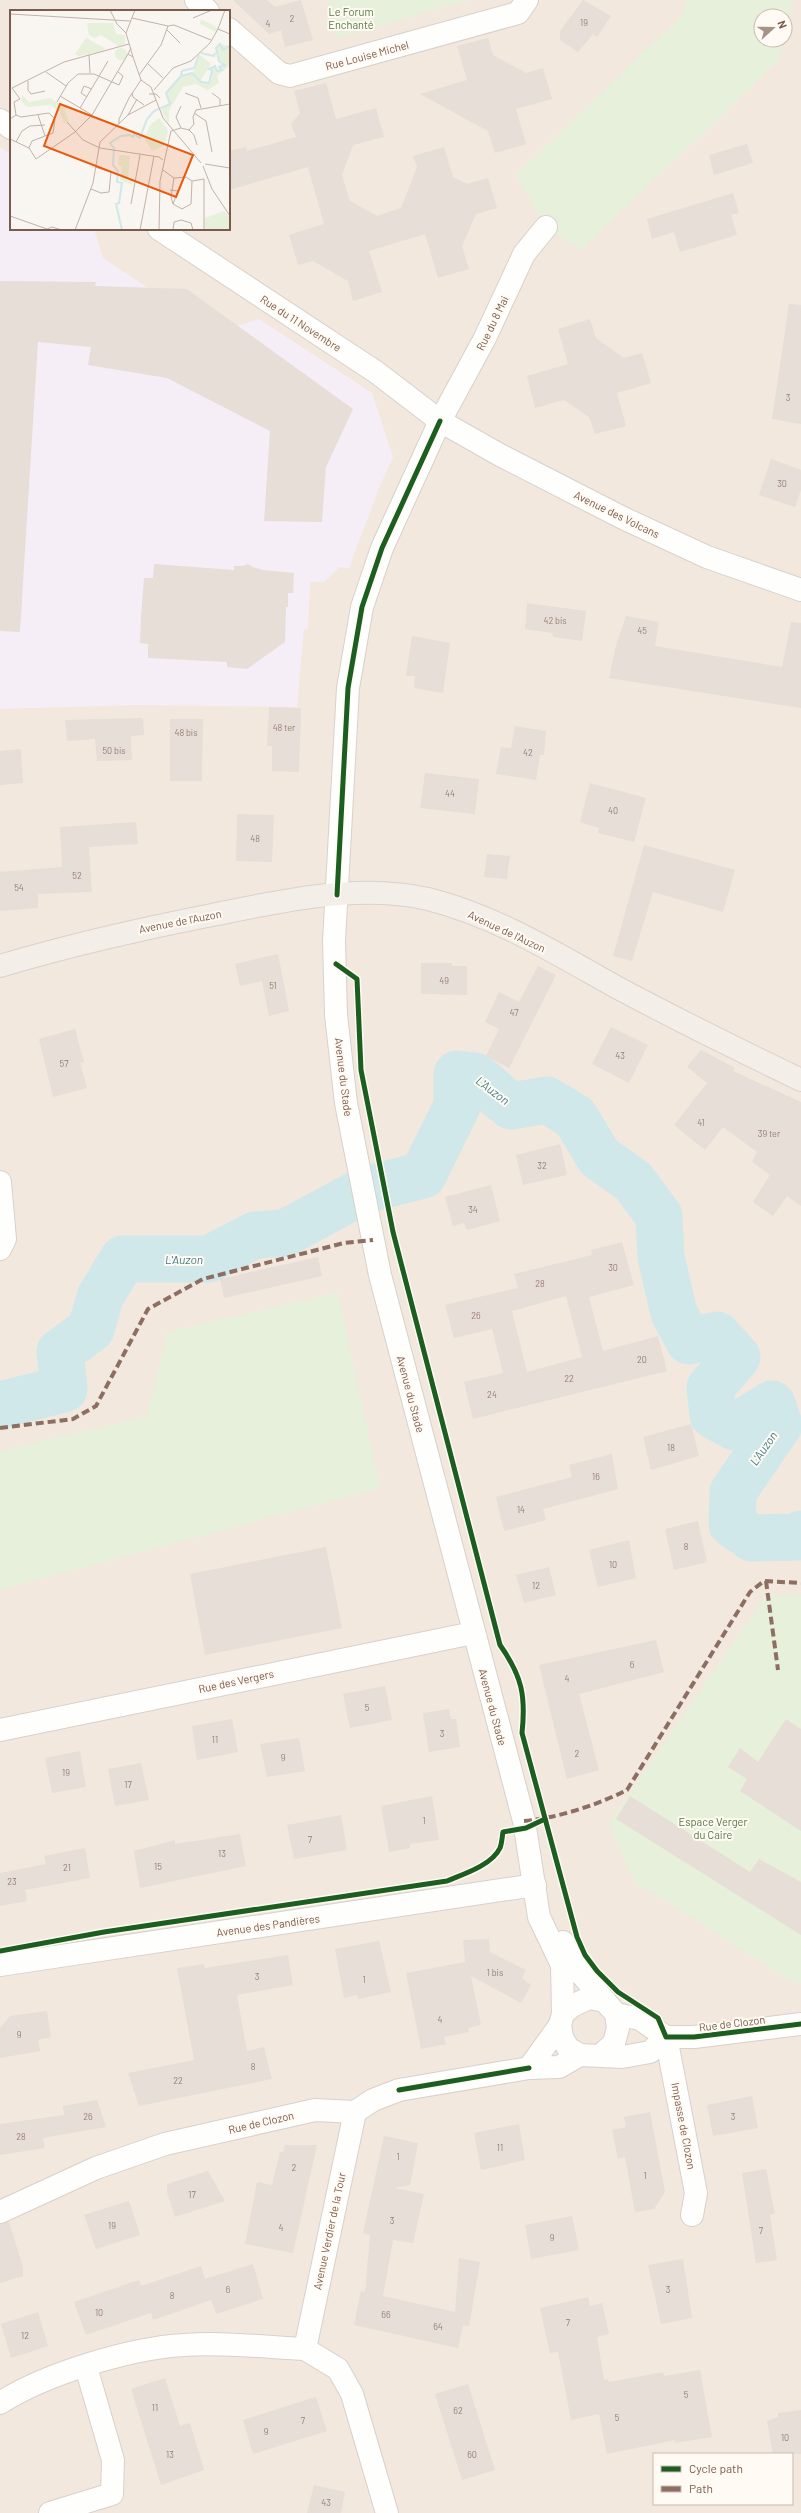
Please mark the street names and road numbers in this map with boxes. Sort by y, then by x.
street label: Rue Louise Michel [324,38,410,72]
street label: Rue du 11 Novembre [258,292,344,354]
street label: Rue du 8 Mai [473,293,511,352]
street label: Avenue des Volcans [572,488,662,540]
street label: Avenue de l'Auzon [138,907,223,935]
street label: Avenue de l'Auzon [466,907,548,955]
street label: Avenue du Stade [333,1037,355,1117]
street label: Avenue du Stade [394,1354,428,1434]
street label: Rue des Vergers [197,1667,275,1695]
street label: Avenue du Stade [476,1667,510,1747]
street label: Avenue des Pandières [216,1911,320,1939]
street label: Rue de Clozon [698,2012,766,2034]
street label: Impasse de Clozon [669,2081,699,2171]
street label: Rue de Clozon [227,2108,295,2136]
street label: Avenue Verdier de la Tour [310,2171,348,2291]

